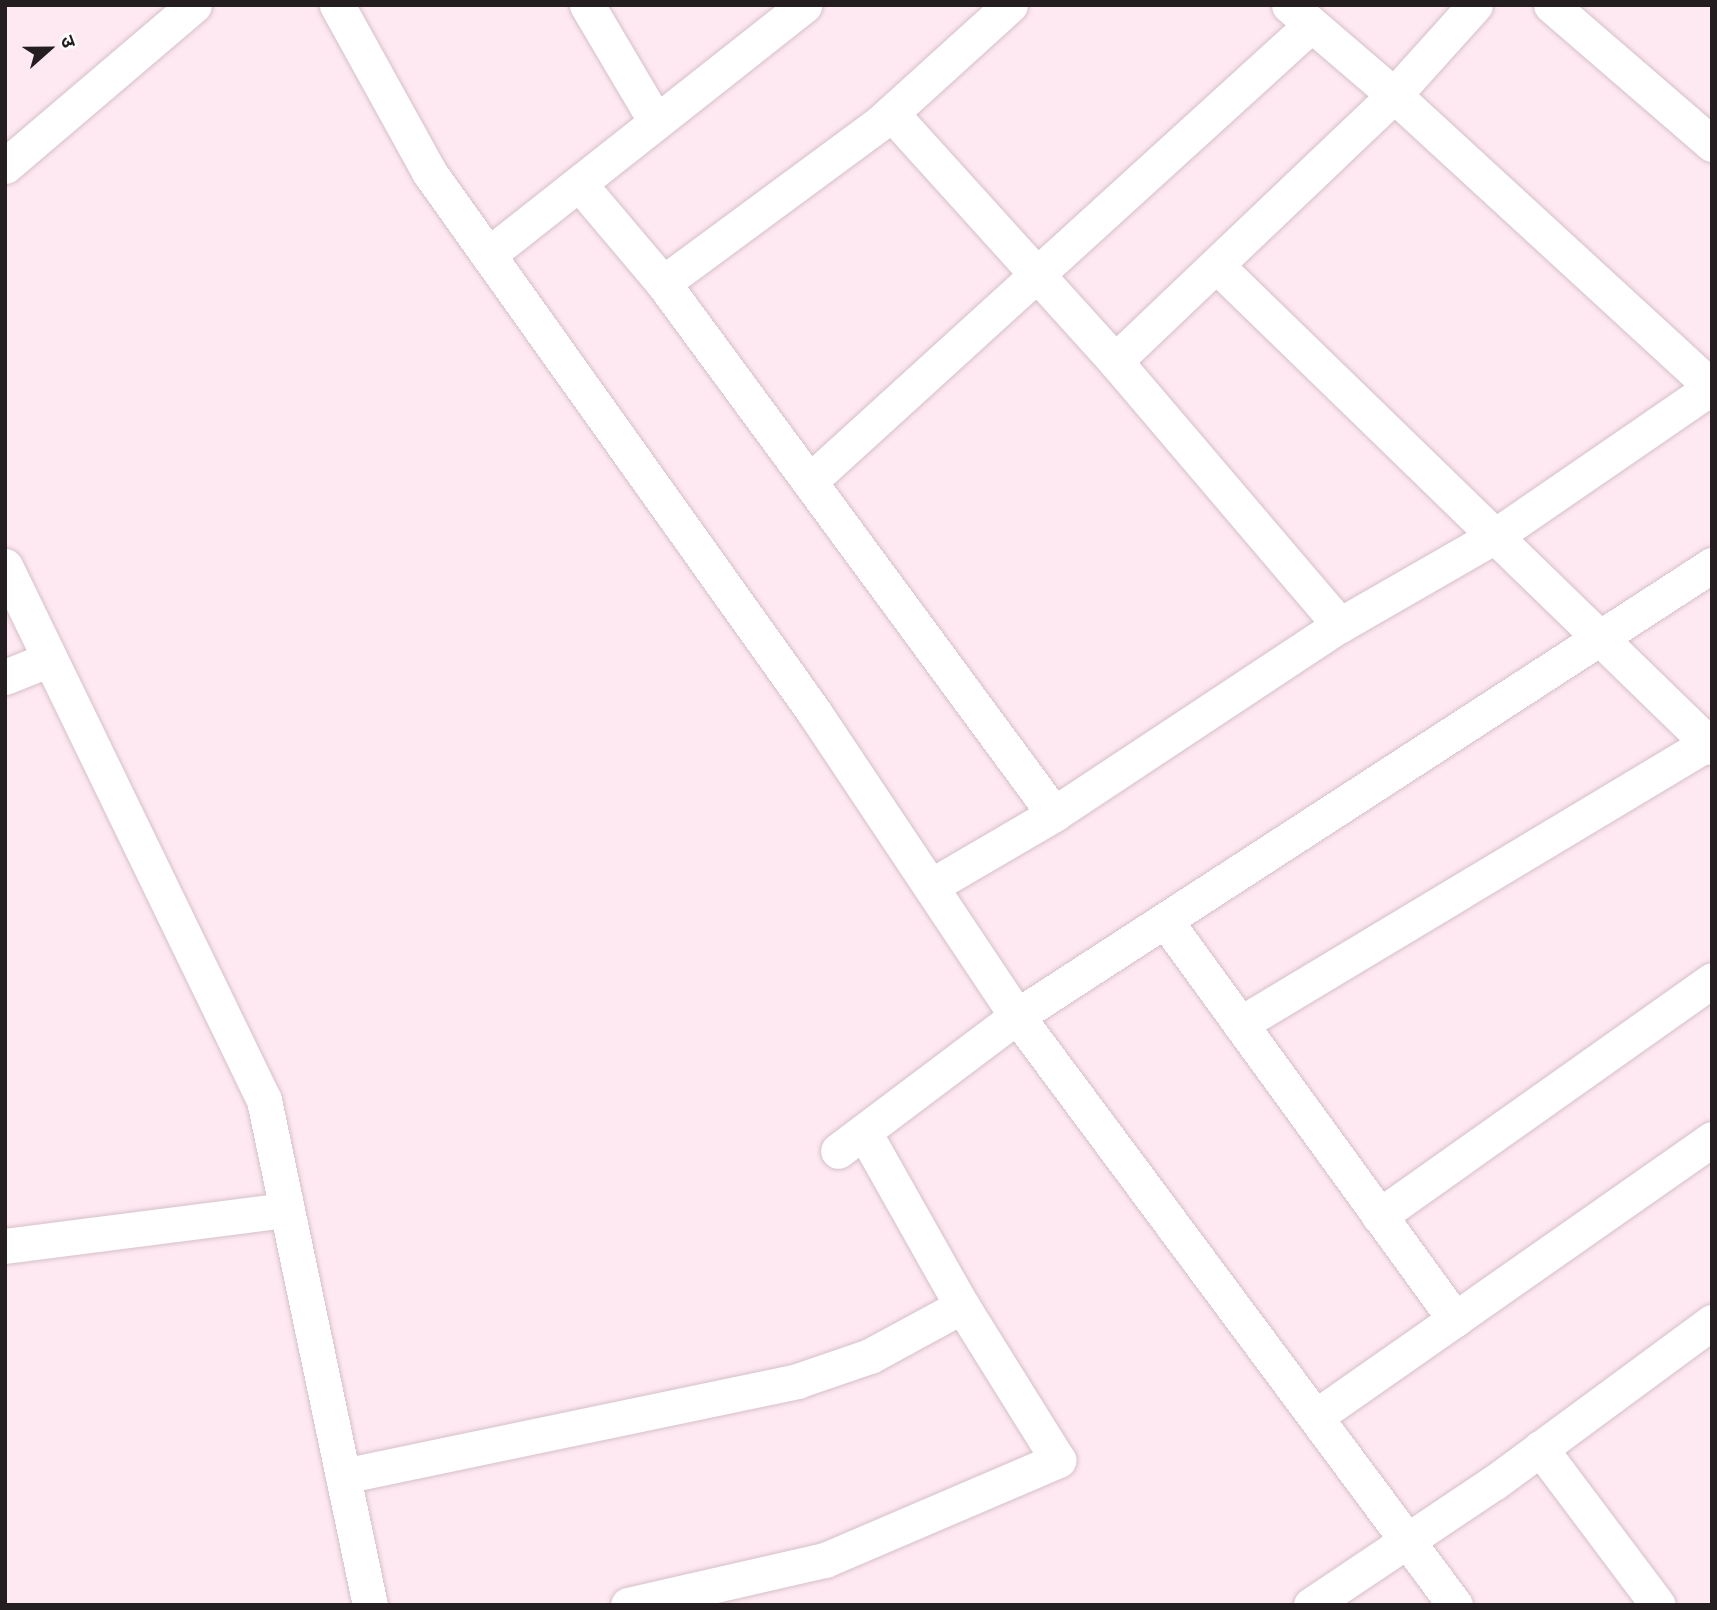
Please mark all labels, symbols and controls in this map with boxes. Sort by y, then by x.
north arrow [14,14,84,84]
text: उ [55,32,82,51]

